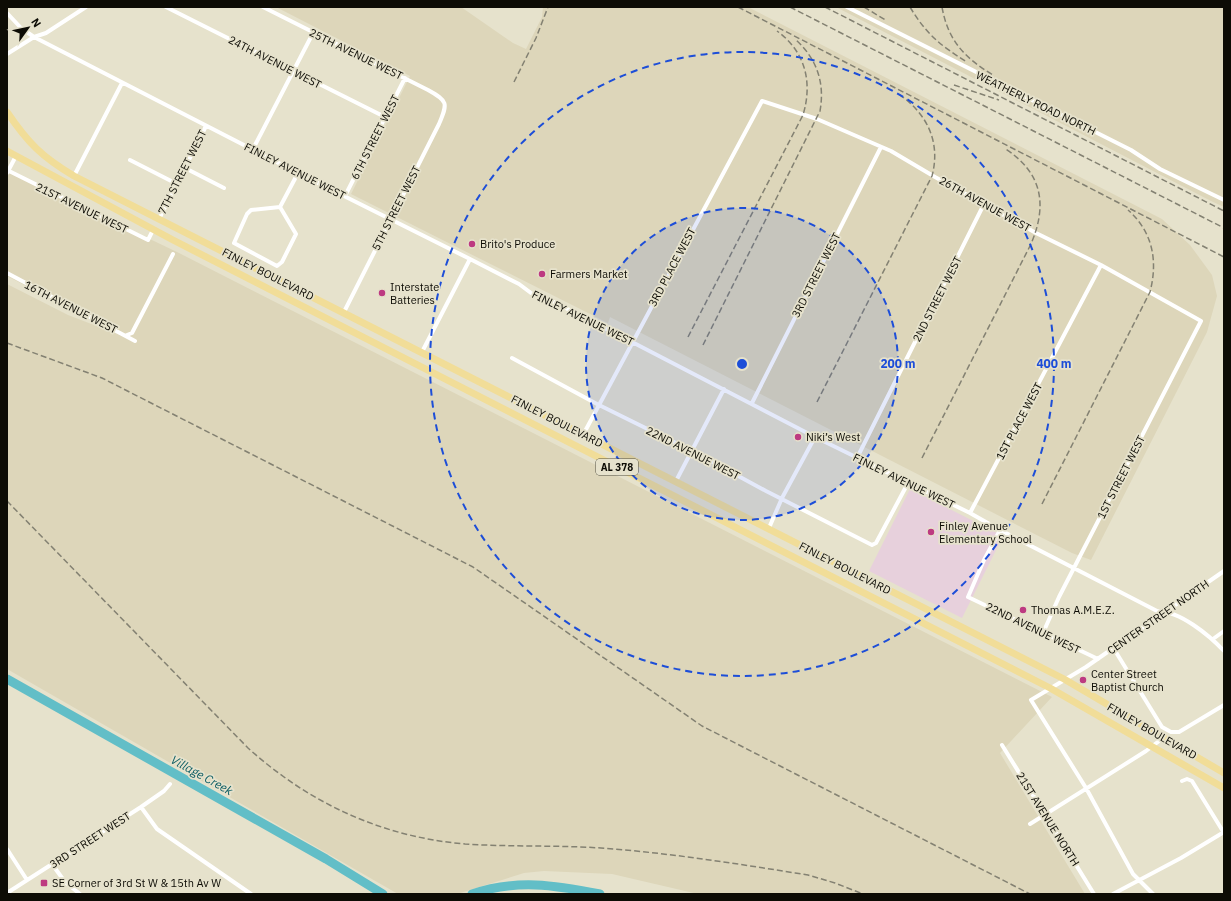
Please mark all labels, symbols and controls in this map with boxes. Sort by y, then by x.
north arrow [8,8,48,48]
text: N [28,15,44,30]
street label: 25TH AVENUE WEST [307,25,406,83]
street label: 24TH AVENUE WEST [226,32,325,92]
street label: WEATHERLY ROAD NORTH [974,68,1098,138]
street label: 6TH STREET WEST [348,92,403,182]
street label: 7TH STREET WEST [155,127,210,217]
street label: FINLEY AVENUE WEST [242,139,349,203]
street label: 5TH STREET WEST [369,163,424,253]
street label: 26TH AVENUE WEST [937,173,1034,235]
street label: 21ST AVENUE WEST [34,180,131,237]
street label: 3RD PLACE WEST [645,224,699,309]
street label: 3RD STREET WEST [788,229,844,320]
place label: Brito's Produce [480,237,555,251]
marker: Brito's Produce [467,239,477,249]
street label: FINLEY BOULEVARD [220,245,316,303]
street label: 2ND STREET WEST [909,253,965,344]
place label: Farmers Market [550,267,628,281]
marker: Farmers Market [537,269,547,279]
street label: 16TH AVENUE WEST [22,277,121,337]
place label: Interstate Batteries [390,280,439,307]
street label: FINLEY AVENUE WEST [530,287,637,349]
marker: Interstate Batteries [377,288,387,298]
text: 200 m [880,356,916,371]
text: 400 m [1036,356,1072,371]
centre of rings [735,357,749,371]
street label: 1ST PLACE WEST [993,379,1046,462]
street label: FINLEY BOULEVARD [509,392,605,450]
street label: 22ND AVENUE WEST [644,423,743,483]
place label: Niki’s West [806,430,860,444]
marker: Niki’s West [793,432,803,442]
street label: 1ST STREET WEST [1094,432,1148,521]
street label: FINLEY AVENUE WEST [851,450,958,512]
road number: AL 378 [596,459,638,475]
place label: Finley Avenue Elementary School [939,519,1032,546]
marker: Finley Avenue Elementary School [926,527,936,537]
street label: FINLEY BOULEVARD [797,539,893,597]
street label: CENTER STREET NORTH [1104,577,1212,657]
street label: 22ND AVENUE WEST [983,599,1083,657]
place label: Thomas A.M.E.Z. [1031,603,1115,617]
marker: Thomas A.M.E.Z. [1018,605,1028,615]
place label: Center Street Baptist Church [1091,667,1164,694]
marker: Center Street Baptist Church [1078,675,1088,685]
street label: FINLEY BOULEVARD [1105,700,1199,762]
water label: Village Creek [168,752,236,799]
street label: 21ST AVENUE NORTH [1013,769,1083,869]
street label: 3RD STREET WEST [47,808,134,871]
place label: SE Corner of 3rd St W & 15th Av W [52,876,221,890]
marker: SE Corner of 3rd St W & 15th Av W [39,878,49,888]

